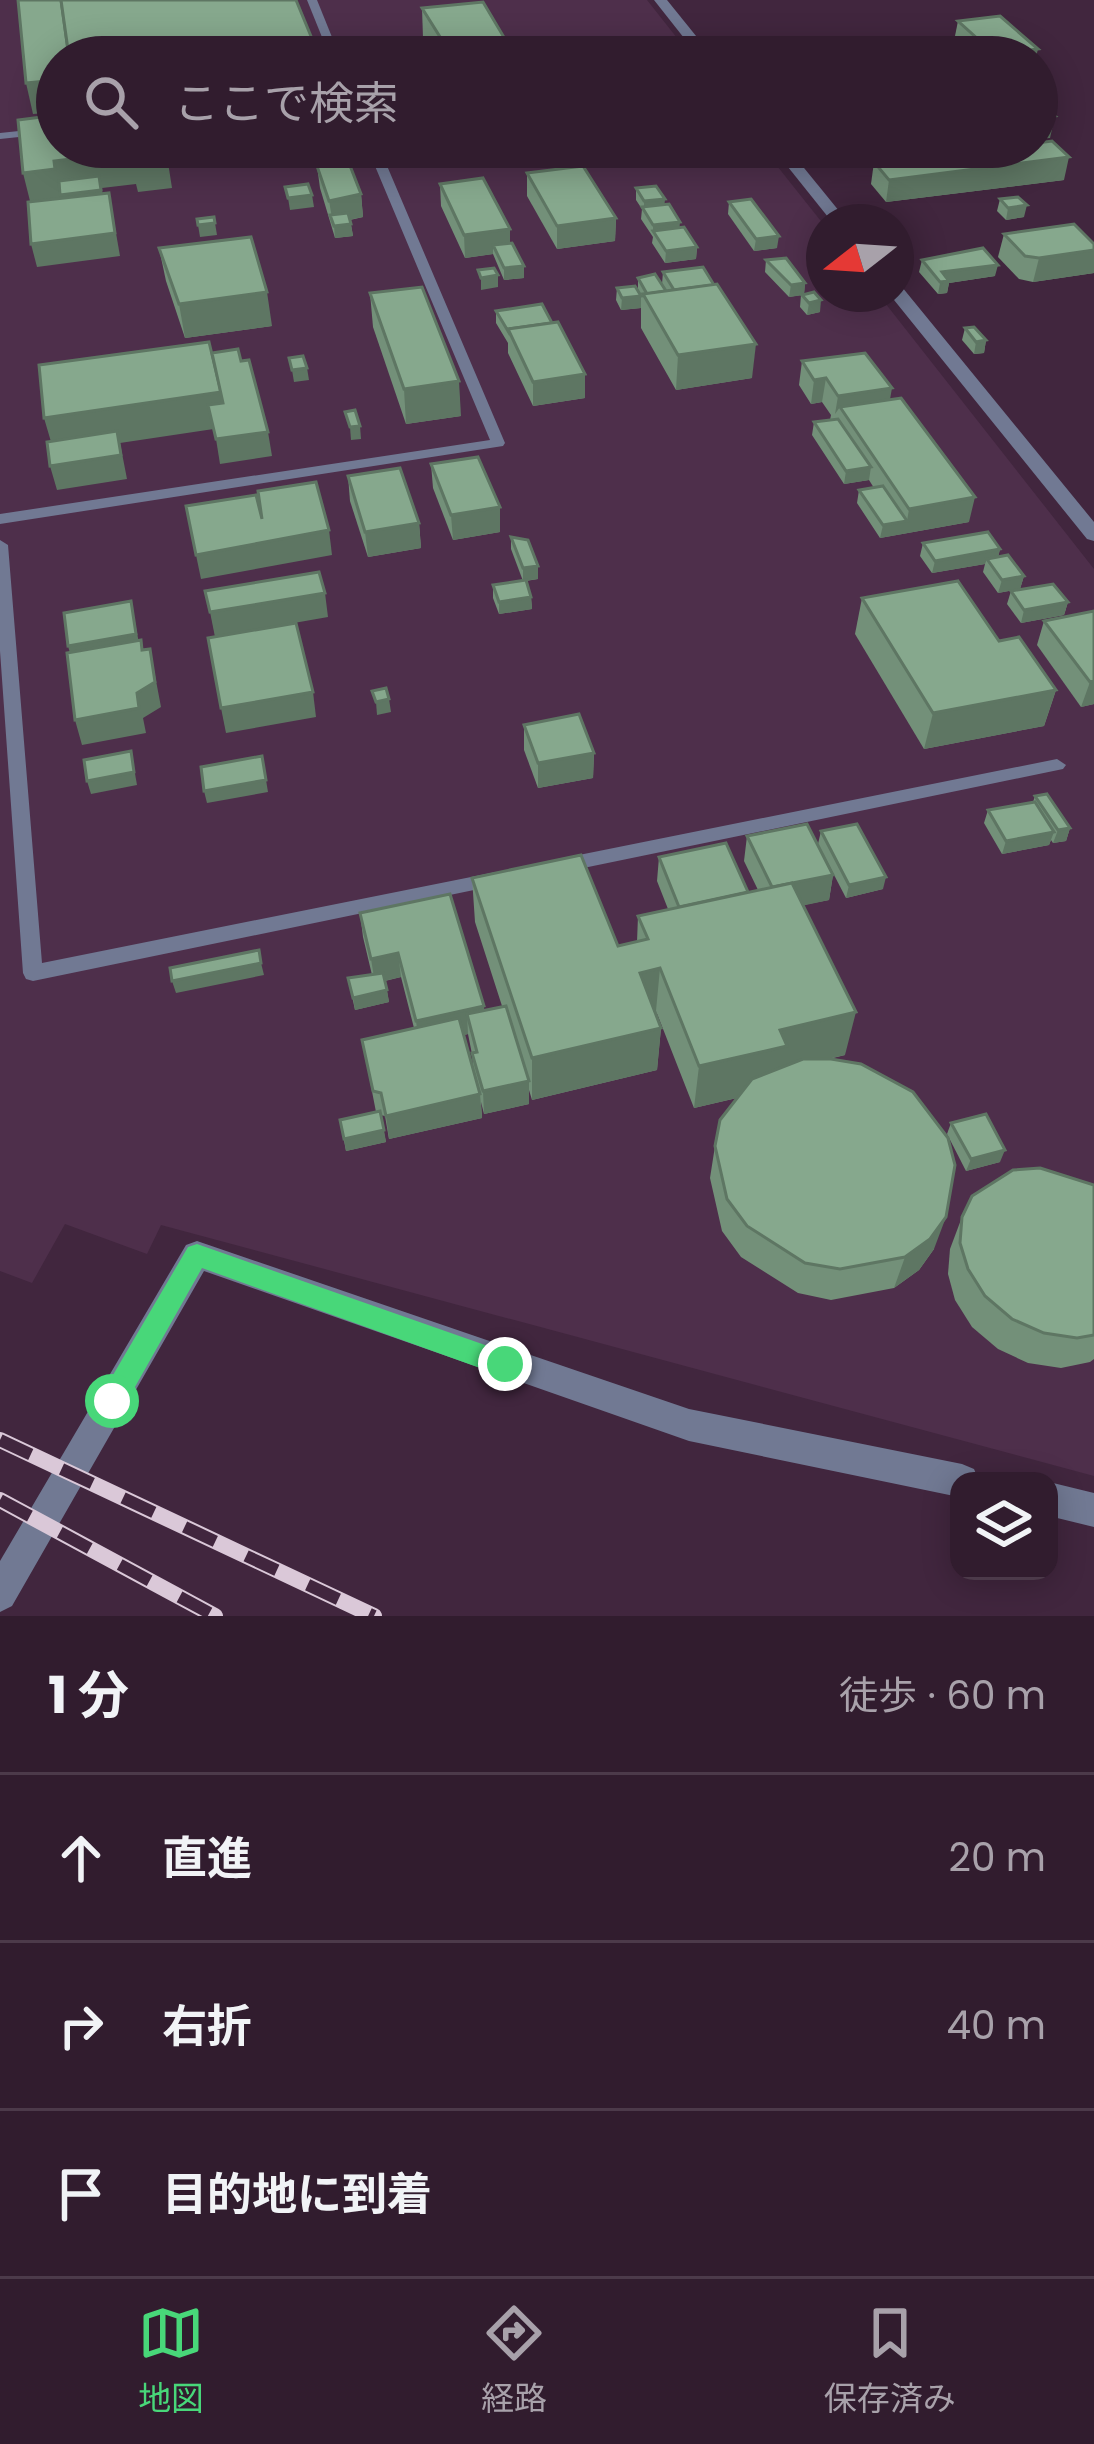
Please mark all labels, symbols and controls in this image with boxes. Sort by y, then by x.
search box [36,36,1058,168]
icon: search [78,69,144,135]
text: ここで検索 [174,72,399,135]
north arrow [806,204,914,312]
route end [478,1337,532,1391]
route start [85,1374,139,1428]
map controls [950,1472,1058,1580]
button: layers [950,1472,1058,1580]
text: 1 分 [48,1659,129,1731]
text: 徒歩 · 60 m [839,1668,1046,1723]
icon: ahead [48,1825,114,1891]
text: 直進 [162,1827,252,1890]
text: 20 m [948,1830,1046,1885]
icon: right [48,1993,114,2059]
text: 右折 [162,1995,252,2058]
text: 40 m [946,1998,1046,2053]
icon: arrive [48,2161,114,2227]
text: 目的地に到着 [162,2163,432,2226]
tab: 地図 [138,2300,204,2424]
tab: 経路 [481,2300,547,2424]
tab: 保存済み [824,2300,956,2424]

